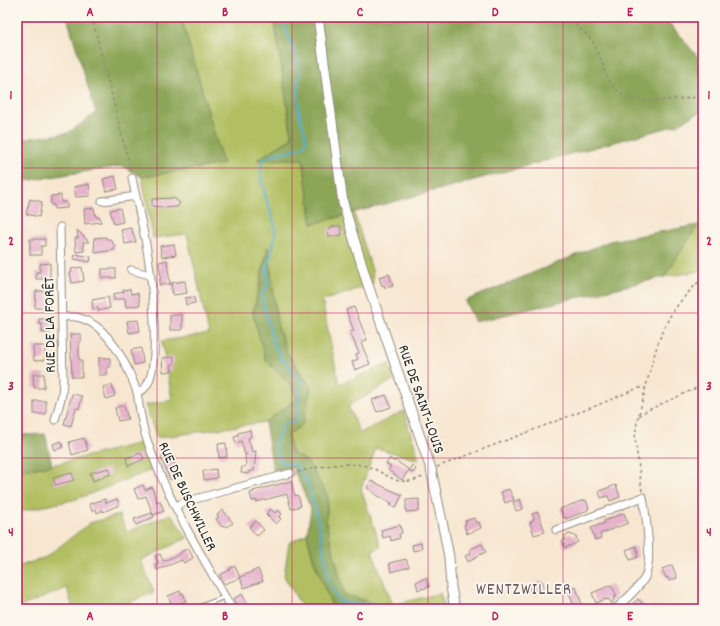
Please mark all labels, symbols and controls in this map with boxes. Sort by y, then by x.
text: A [86,4,94,23]
text: B [222,4,228,23]
text: C [357,4,364,23]
text: D [492,4,499,23]
text: E [627,4,634,23]
text: 1 [10,87,13,106]
text: 1 [708,87,711,106]
text: 2 [8,233,14,252]
text: 2 [706,233,712,252]
street label: RUE DE LA FORÊT [39,277,63,373]
street label: RUE DE SAINT-LOUIS [391,342,449,457]
text: 3 [8,378,14,397]
text: 3 [706,378,712,397]
street label: RUE DE BUSCHWILLER [151,439,221,555]
text: 4 [8,524,14,543]
text: 4 [706,524,712,543]
district label: WENTZWILLER [476,579,572,603]
text: A [86,608,94,626]
text: B [222,608,228,626]
text: C [357,608,364,626]
text: D [492,608,499,626]
text: E [627,608,634,626]

